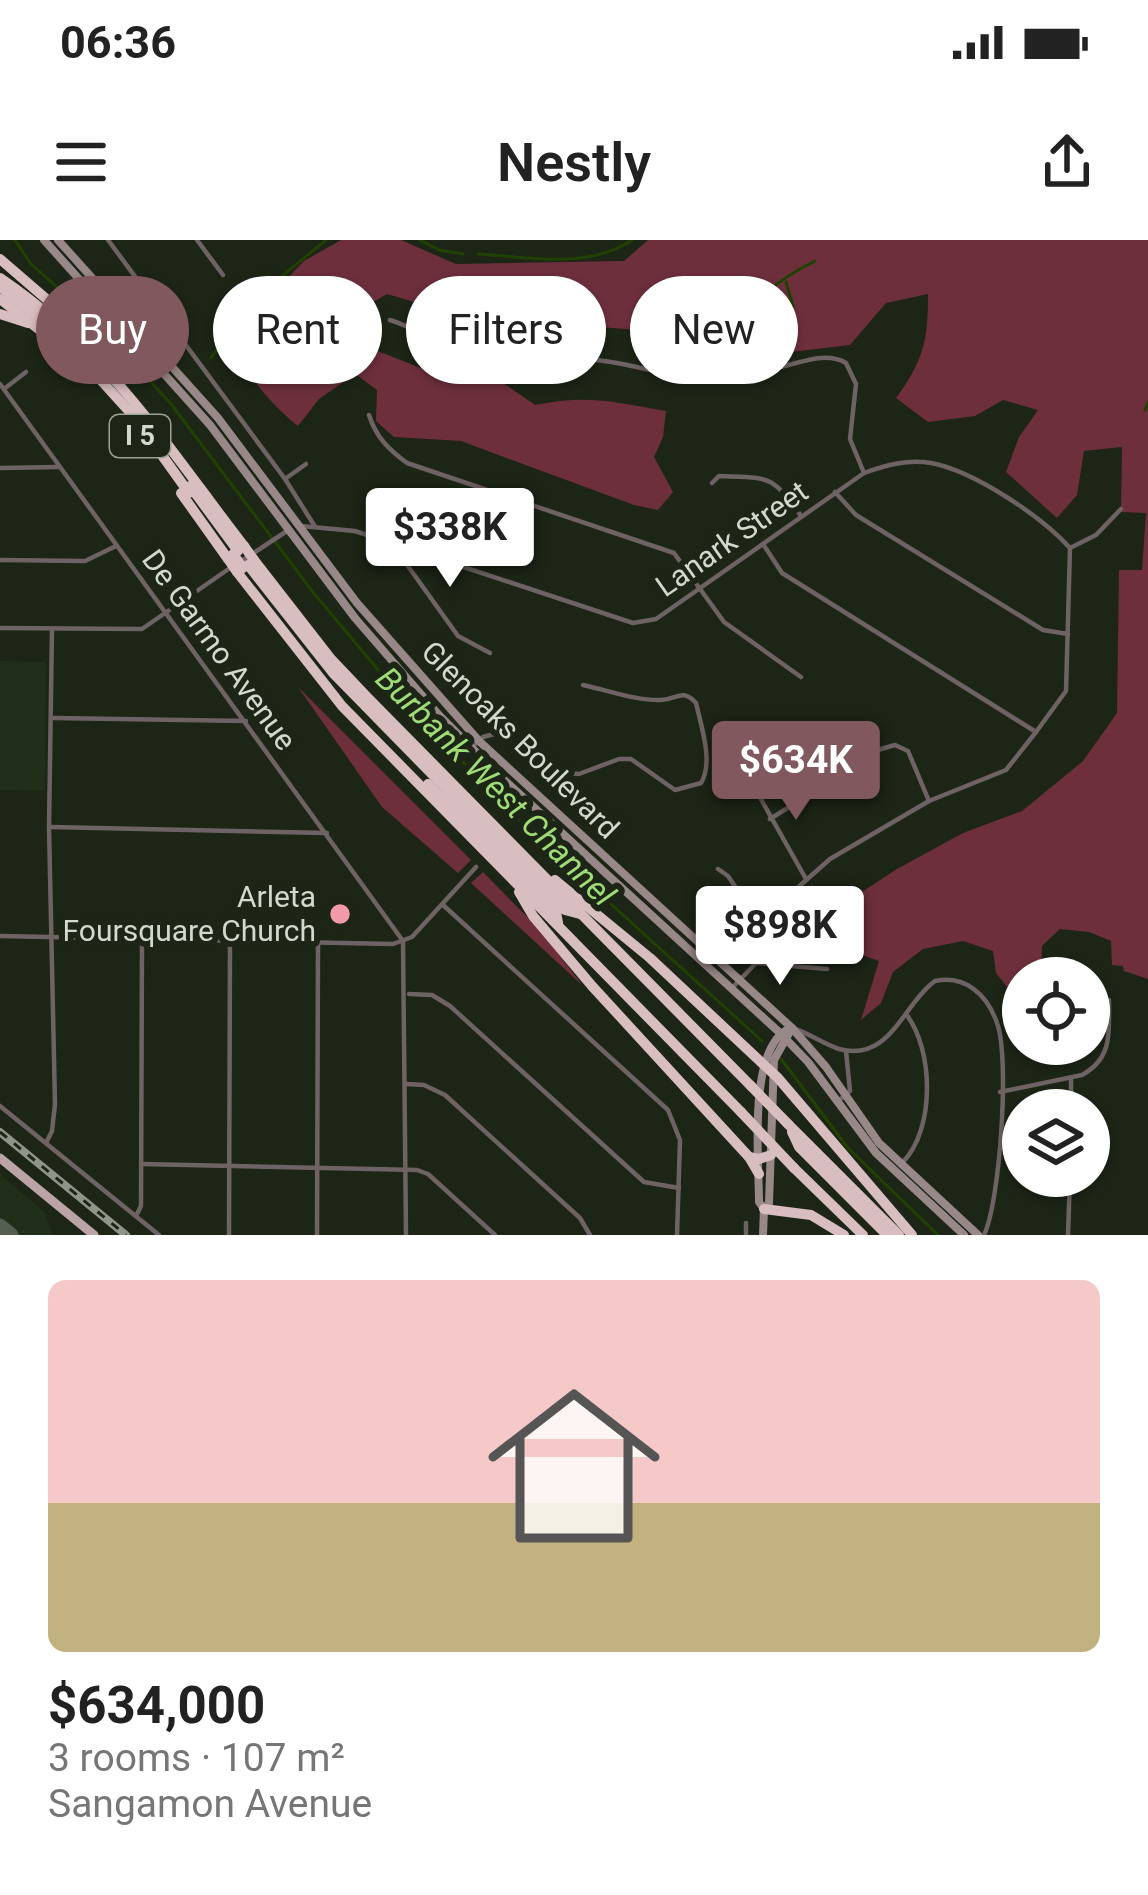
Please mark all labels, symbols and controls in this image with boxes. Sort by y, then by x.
text: 06:36 [60,16,176,69]
icon: menu [48,129,114,195]
icon: share [1034,129,1100,195]
text: Nestly [497,131,651,194]
chip: Buy [36,276,189,384]
chip: Rent [213,276,382,384]
chip: Filters [406,276,606,384]
chip: New [630,276,798,384]
road number: I 5 [110,415,170,457]
street label: Lanark Street [649,473,814,604]
pin: $338K [366,488,534,590]
text: $338K [393,504,507,550]
street label: De Garmo Avenue [135,543,304,757]
street label: Glenoaks Boulevard [414,634,626,846]
water label: Burbank West Channel [368,659,623,914]
pin: $634K [712,721,880,823]
text: $634K [739,737,853,783]
place label: Arleta Foursquare Church [63,879,316,948]
pin: $898K [696,886,864,988]
marker: Arleta Foursquare Church [327,901,353,927]
text: $898K [723,902,837,948]
map controls [1002,957,1110,1197]
button: locate [1002,957,1110,1065]
button: layers [1002,1089,1110,1197]
icon: home [466,1358,682,1574]
text: $634,000 [48,1676,265,1735]
text: 3 rooms · 107 m² [48,1735,345,1781]
text: Sangamon Avenue [48,1781,372,1827]

